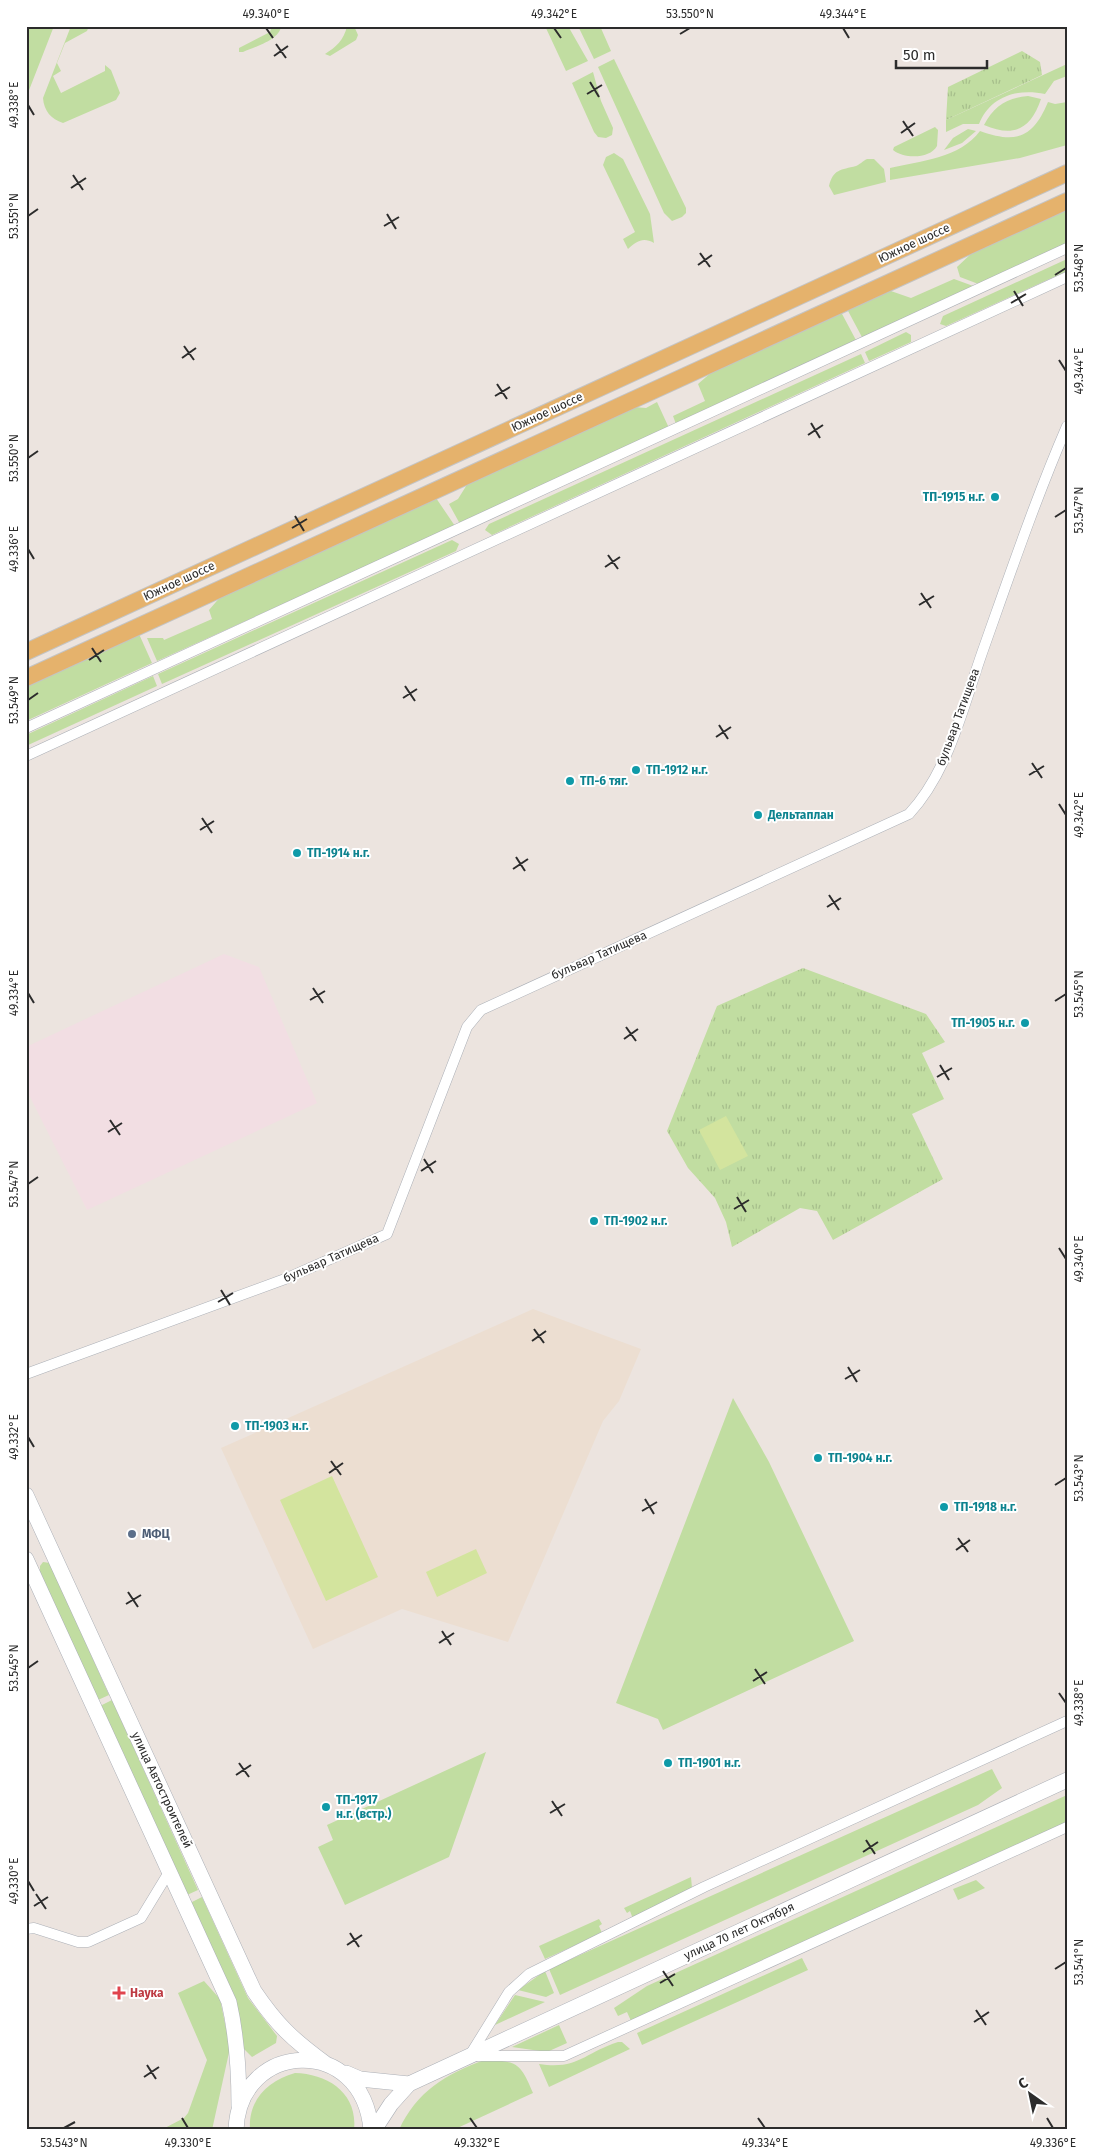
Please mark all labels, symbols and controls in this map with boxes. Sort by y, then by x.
text: 49.340°E [242,7,290,21]
text: 49.342°E [531,7,577,21]
text: 53.550°N [666,7,714,21]
text: 49.344°E [820,7,866,21]
scale bar [896,38,987,70]
text: 50 m [903,46,936,64]
text: 49.338°E [7,82,21,128]
text: 53.551°N [7,193,21,239]
street label: Южное шоссе [876,220,952,266]
text: 53.548°N [1072,244,1086,292]
text: 49.344°E [1072,348,1086,394]
street label: Южное шоссе [509,389,585,435]
text: 53.550°N [7,434,21,482]
text: 53.547°N [1072,487,1086,533]
place label: ТП-1915 н.г. [923,490,985,504]
marker: ТП-1915 н.г. [989,491,1001,503]
text: 49.336°E [7,526,21,572]
street label: Южное шоссе [141,558,217,604]
street label: бульвар Татищева [934,666,982,768]
text: 53.549°N [7,676,21,724]
place label: ТП-1912 н.г. [646,763,708,777]
marker: ТП-1912 н.г. [630,764,642,776]
place label: ТП-6 тяг. [580,774,628,788]
marker: ТП-6 тяг. [564,775,576,787]
text: 49.342°E [1072,792,1086,838]
place label: Дельтаплан [767,808,834,822]
marker: Дельтаплан [752,809,764,821]
place label: ТП-1914 н.г. [307,846,370,860]
marker: ТП-1914 н.г. [291,847,303,859]
street label: бульвар Татищева [549,928,649,982]
text: 49.334°E [7,970,21,1016]
text: 53.545°N [1072,970,1086,1018]
place label: ТП-1905 н.г. [951,1016,1015,1030]
marker: ТП-1905 н.г. [1019,1017,1031,1029]
text: 53.547°N [7,1161,21,1207]
place label: ТП-1902 н.г. [604,1214,668,1228]
marker: ТП-1902 н.г. [588,1215,600,1227]
street label: бульвар Татищева [281,1231,381,1285]
text: 49.340°E [1072,1235,1086,1283]
text: 49.332°E [7,1414,21,1460]
place label: ТП-1903 н.г. [245,1419,309,1433]
marker: ТП-1903 н.г. [229,1420,241,1432]
place label: ТП-1904 н.г. [828,1451,892,1465]
marker: ТП-1904 н.г. [812,1452,824,1464]
text: 53.543°N [1072,1454,1086,1502]
place label: ТП-1918 н.г. [954,1500,1017,1514]
marker: ТП-1918 н.г. [938,1501,950,1513]
place label: МФЦ [142,1527,171,1541]
marker: МФЦ [126,1528,138,1540]
text: 53.545°N [7,1644,21,1692]
text: 49.338°E [1072,1680,1086,1726]
street label: улица Автостроителей [129,1730,195,1850]
place label: ТП-1901 н.г. [678,1756,741,1770]
marker: ТП-1901 н.г. [662,1757,674,1769]
place label: ТП-1917 н.г. (встр.) [336,1793,391,1821]
marker: ТП-1917 н.г. (встр.) [320,1801,332,1813]
text: 49.330°E [7,1858,21,1904]
street label: улица 70 лет Октября [682,1899,796,1963]
text: 53.541°N [1072,1939,1086,1985]
marker: Наука [112,1986,126,2000]
place label: Наука [130,1986,164,2000]
north arrow [1006,2068,1056,2118]
text: С [1015,2074,1031,2093]
text: 53.543°N [40,2136,88,2150]
text: 49.330°E [165,2136,211,2150]
text: 49.332°E [454,2136,500,2150]
text: 49.334°E [742,2136,788,2150]
text: 49.336°E [1030,2136,1076,2150]

